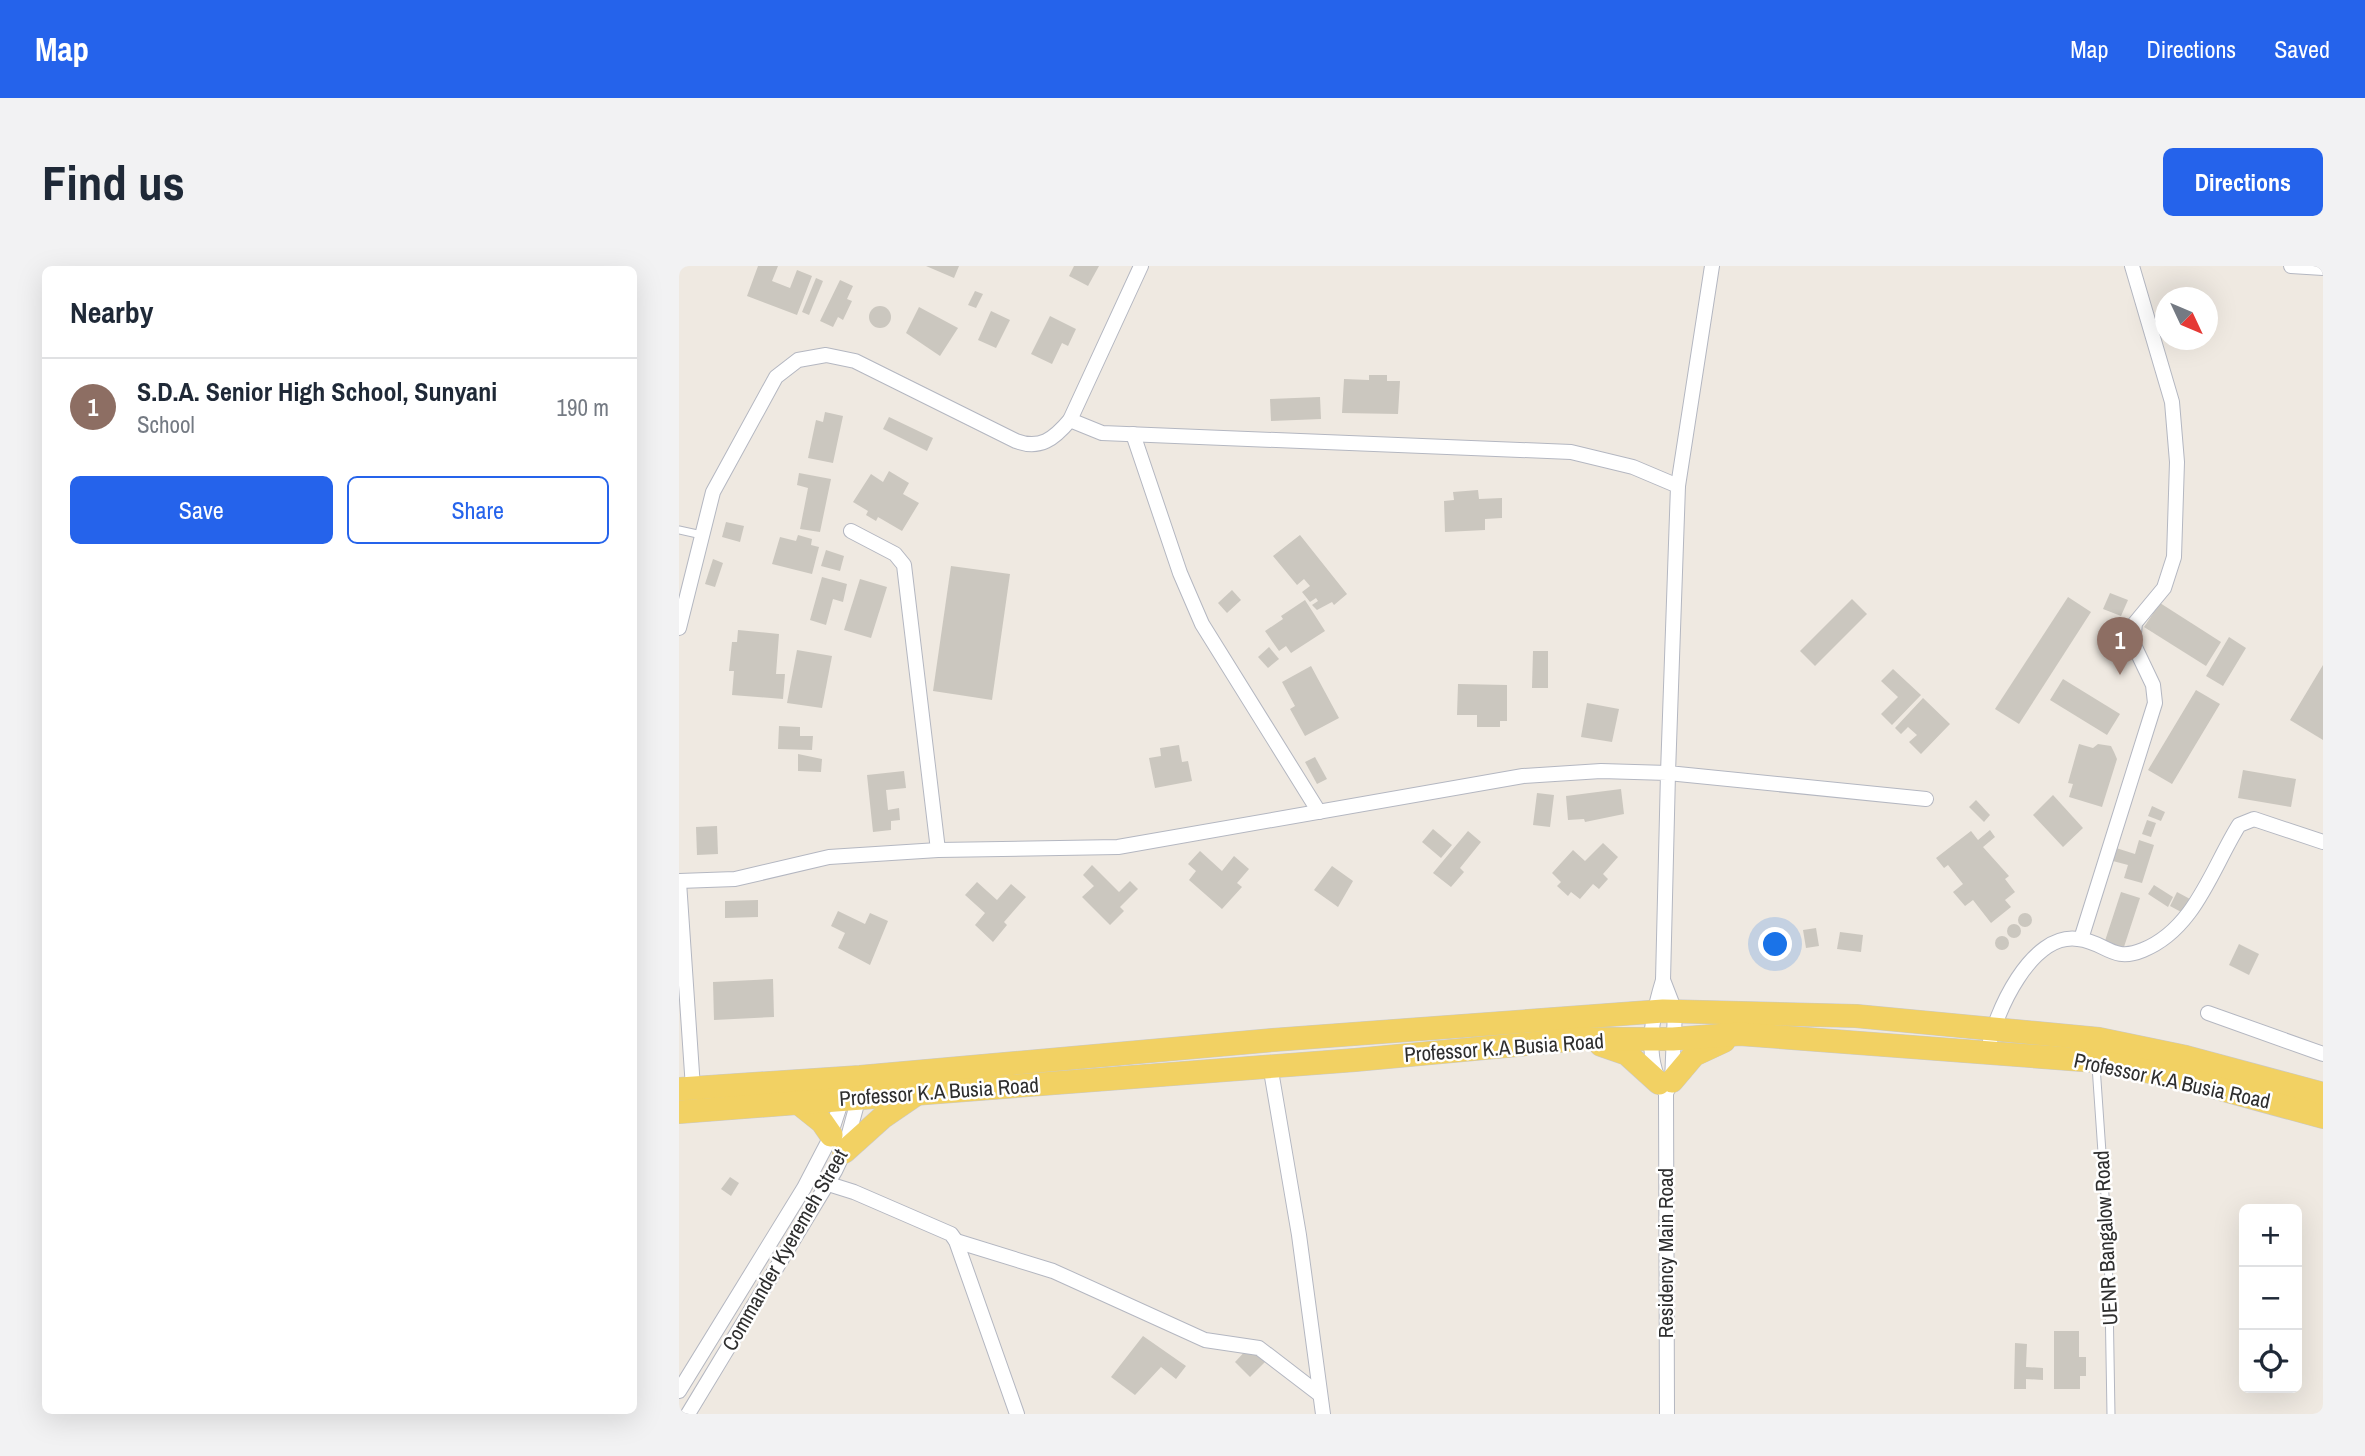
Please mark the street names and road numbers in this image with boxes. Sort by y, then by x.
street label: Professor K.A Busia Road [1403,1026,1605,1069]
street label: Professor K.A Busia Road [2071,1046,2273,1115]
street label: Professor K.A Busia Road [838,1070,1040,1113]
street label: Commander Kyeremeh Street [715,1143,854,1356]
street label: UENR Bangalow Road [2086,1150,2125,1326]
street label: Residency Main Road [1651,1168,1680,1338]

